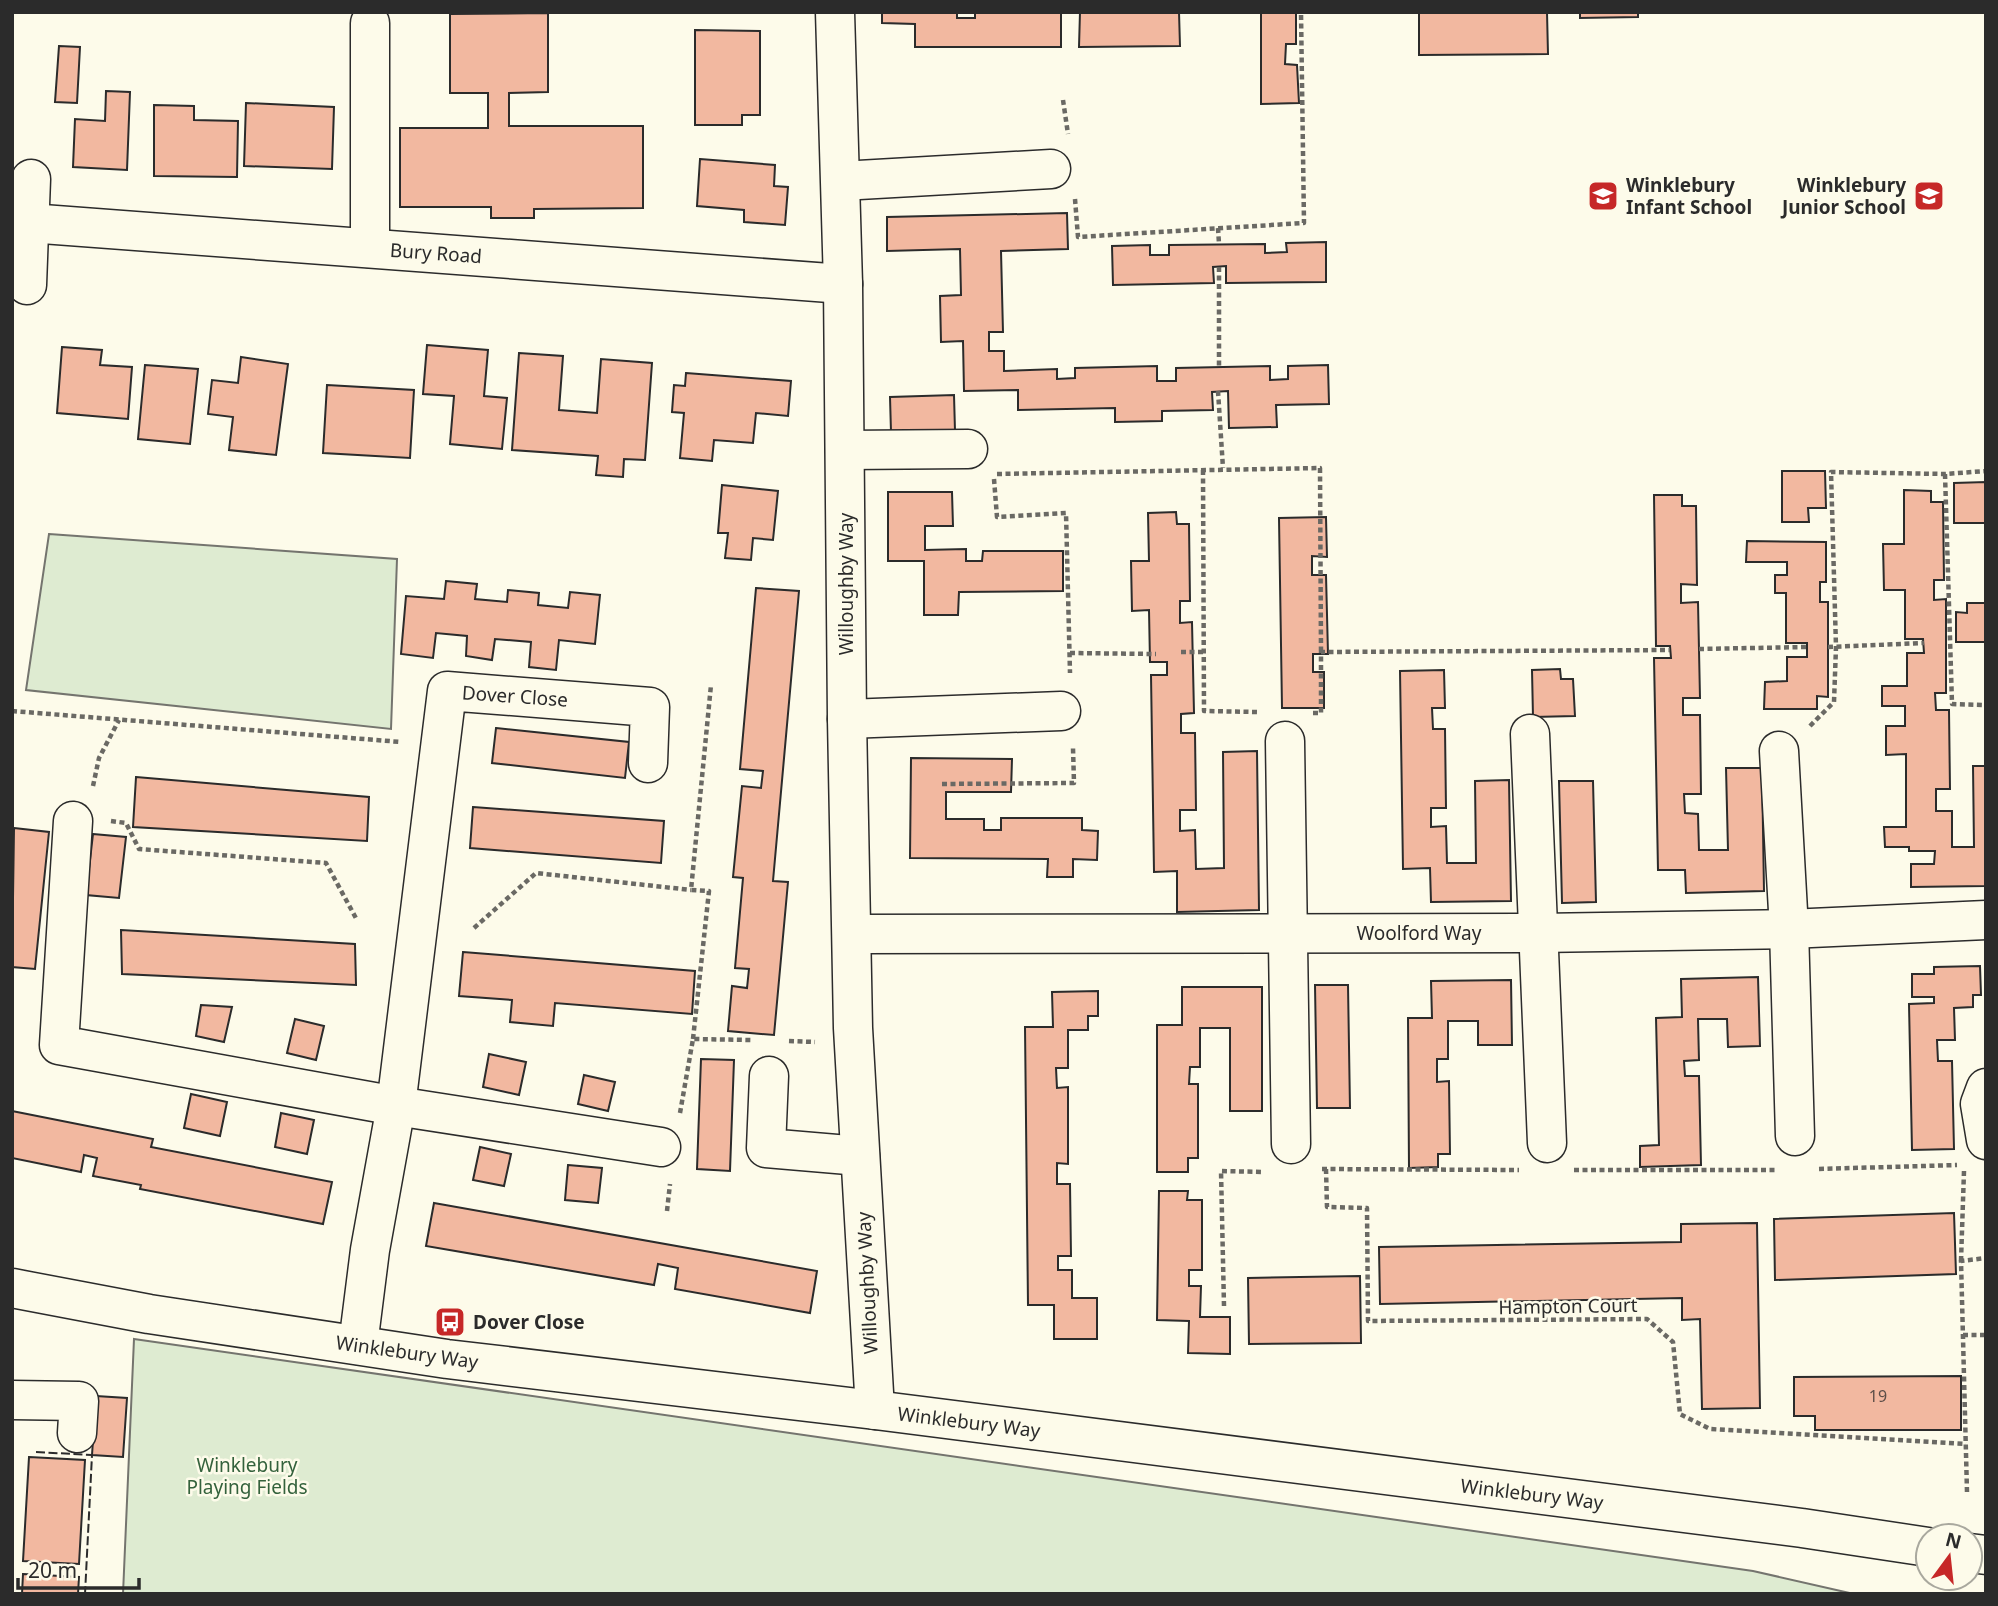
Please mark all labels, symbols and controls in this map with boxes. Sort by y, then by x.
place label: Winklebury Infant School [1626,172,1752,220]
place label: Winklebury Junior School [1780,172,1906,220]
school or university icon: Winklebury Infant School [1586,179,1620,213]
school or university icon: Winklebury Junior School [1912,179,1946,213]
street label: Bury Road [389,237,483,269]
street label: Willoughby Way [833,512,859,655]
street label: Dover Close [461,679,569,713]
street label: Woolford Way [1357,920,1482,946]
street label: Willoughby Way [850,1211,884,1355]
street label: Hampton Court [1498,1292,1638,1320]
bus stop icon: Dover Close [433,1305,467,1339]
place label: Dover Close [473,1309,585,1335]
street label: Winklebury Way [334,1329,480,1375]
house number: 19 [1869,1385,1887,1407]
street label: Winklebury Way [896,1400,1042,1444]
park label: Winklebury Playing Fields [186,1452,308,1500]
street label: Winklebury Way [1459,1472,1605,1516]
north arrow [1914,1522,1984,1592]
text: N [1943,1526,1964,1555]
scale bar [18,1546,138,1590]
text: 20 m [28,1556,77,1584]

